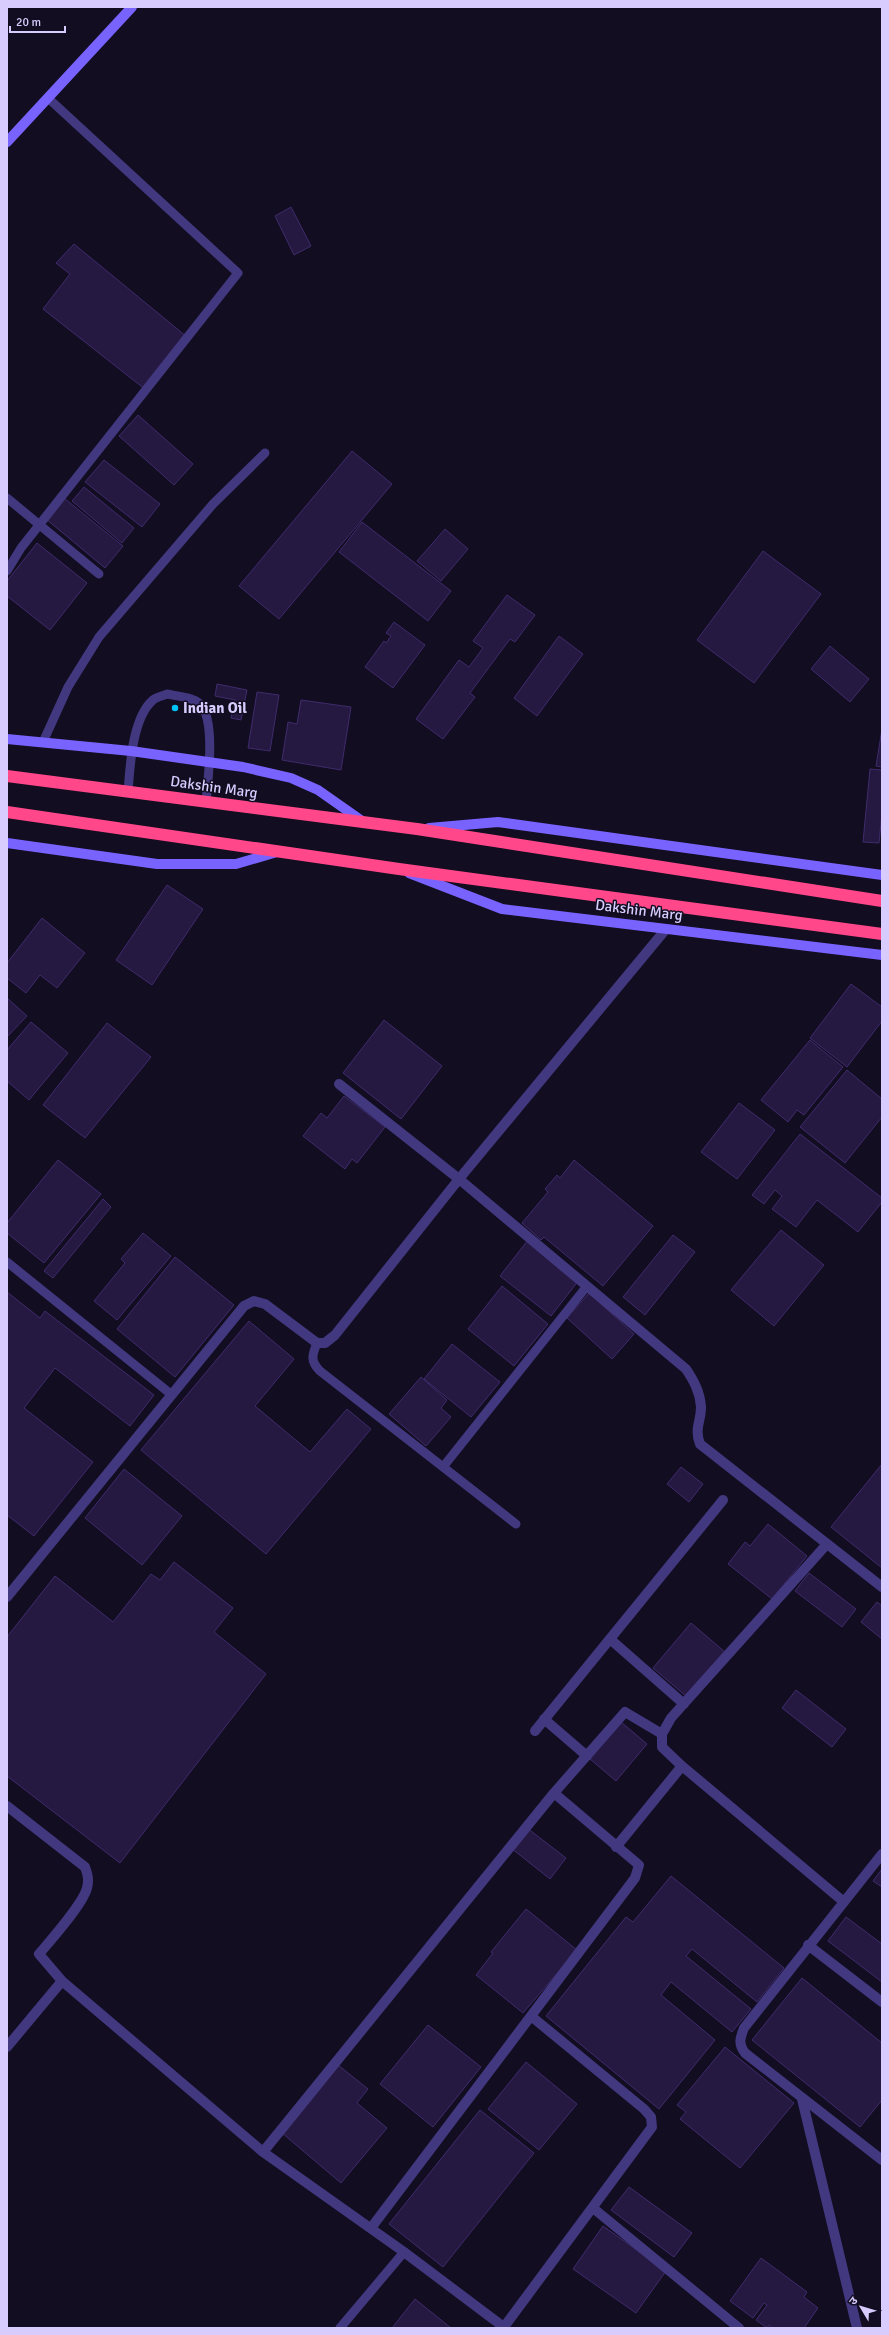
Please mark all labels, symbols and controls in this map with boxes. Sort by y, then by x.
scale bar [10,8,65,34]
text: 20 m [16,15,41,30]
place label: Indian Oil [183,699,247,717]
marker: Indian Oil [170,703,180,713]
street label: Dakshin Marg [169,772,259,802]
street label: Dakshin Marg [594,896,684,924]
north arrow [841,2287,881,2327]
text: उ [846,2294,861,2308]

